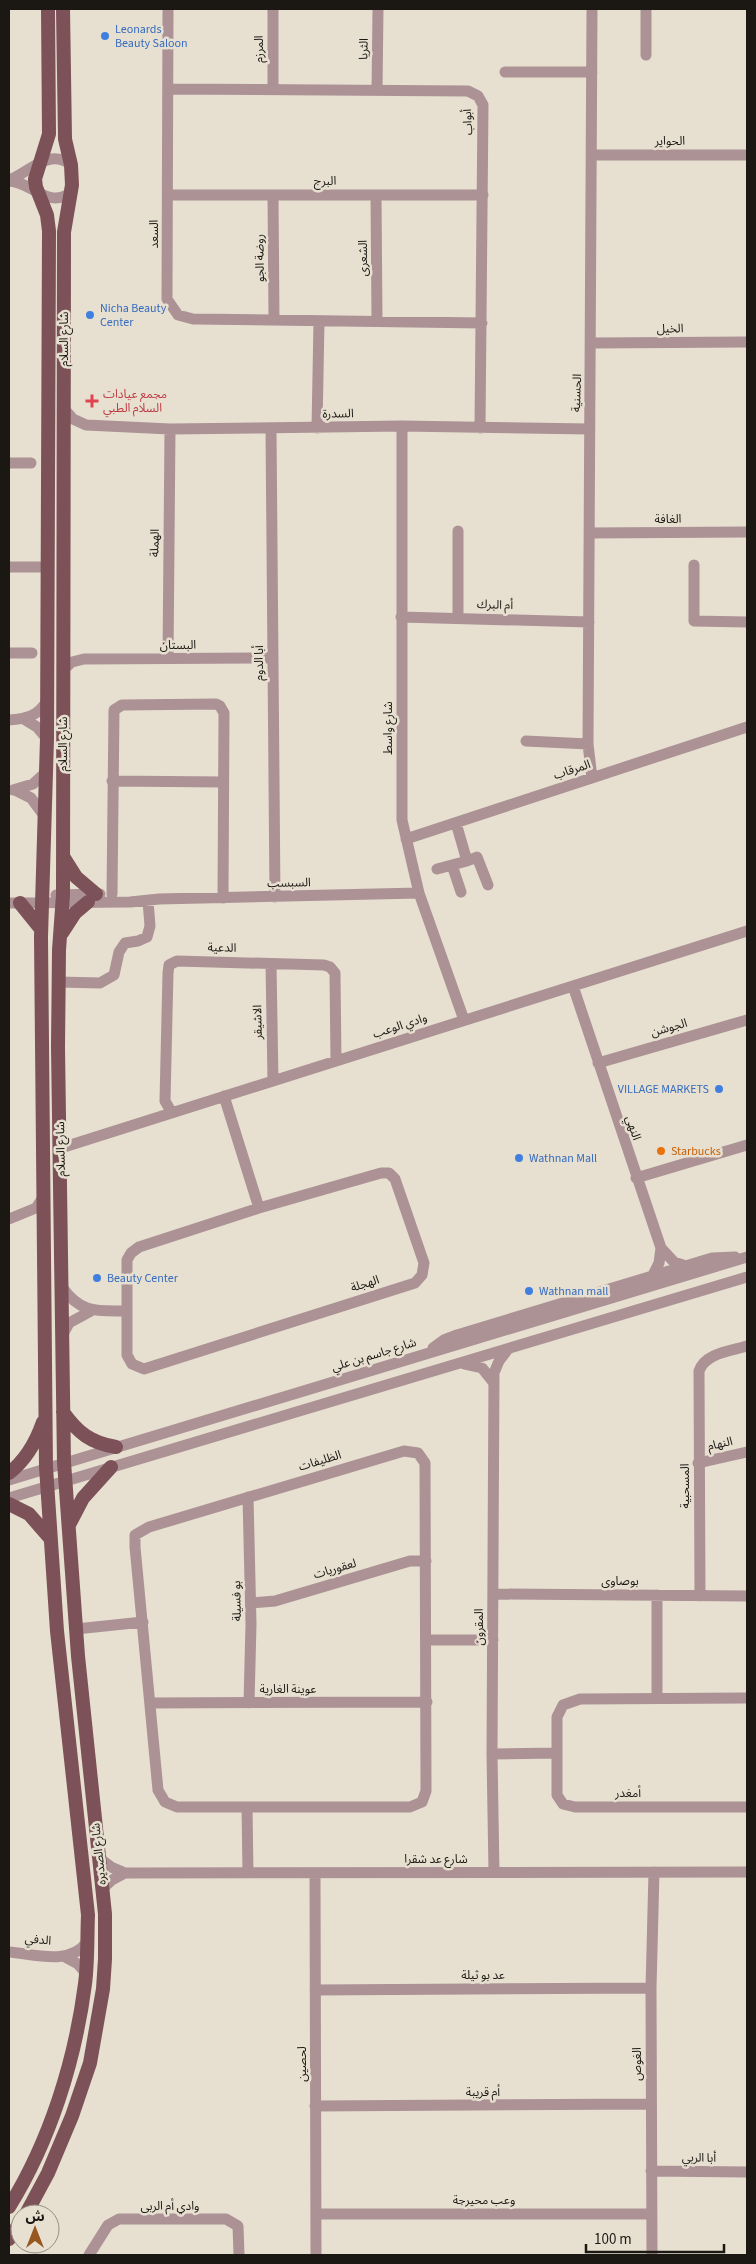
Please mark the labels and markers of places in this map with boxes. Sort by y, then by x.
place label: Leonards Beauty Saloon [115,21,188,52]
marker: Leonards Beauty Saloon [99,30,111,42]
place label: Nicha Beauty Center [100,300,167,331]
marker: Nicha Beauty Center [84,309,96,321]
place label: مجمع عيادات السلام الطبي [103,386,167,417]
marker: مجمع عيادات السلام الطبي [85,394,99,408]
place label: VILLAGE MARKETS [618,1081,709,1098]
marker: VILLAGE MARKETS [713,1083,725,1095]
place label: Starbucks [671,1143,721,1160]
marker: Starbucks [655,1145,667,1157]
place label: Wathnan Mall [529,1150,597,1167]
marker: Wathnan Mall [513,1152,525,1164]
place label: Beauty Center [107,1270,179,1287]
marker: Beauty Center [91,1272,103,1284]
place label: Wathnan mall [539,1283,608,1300]
marker: Wathnan mall [523,1285,535,1297]

